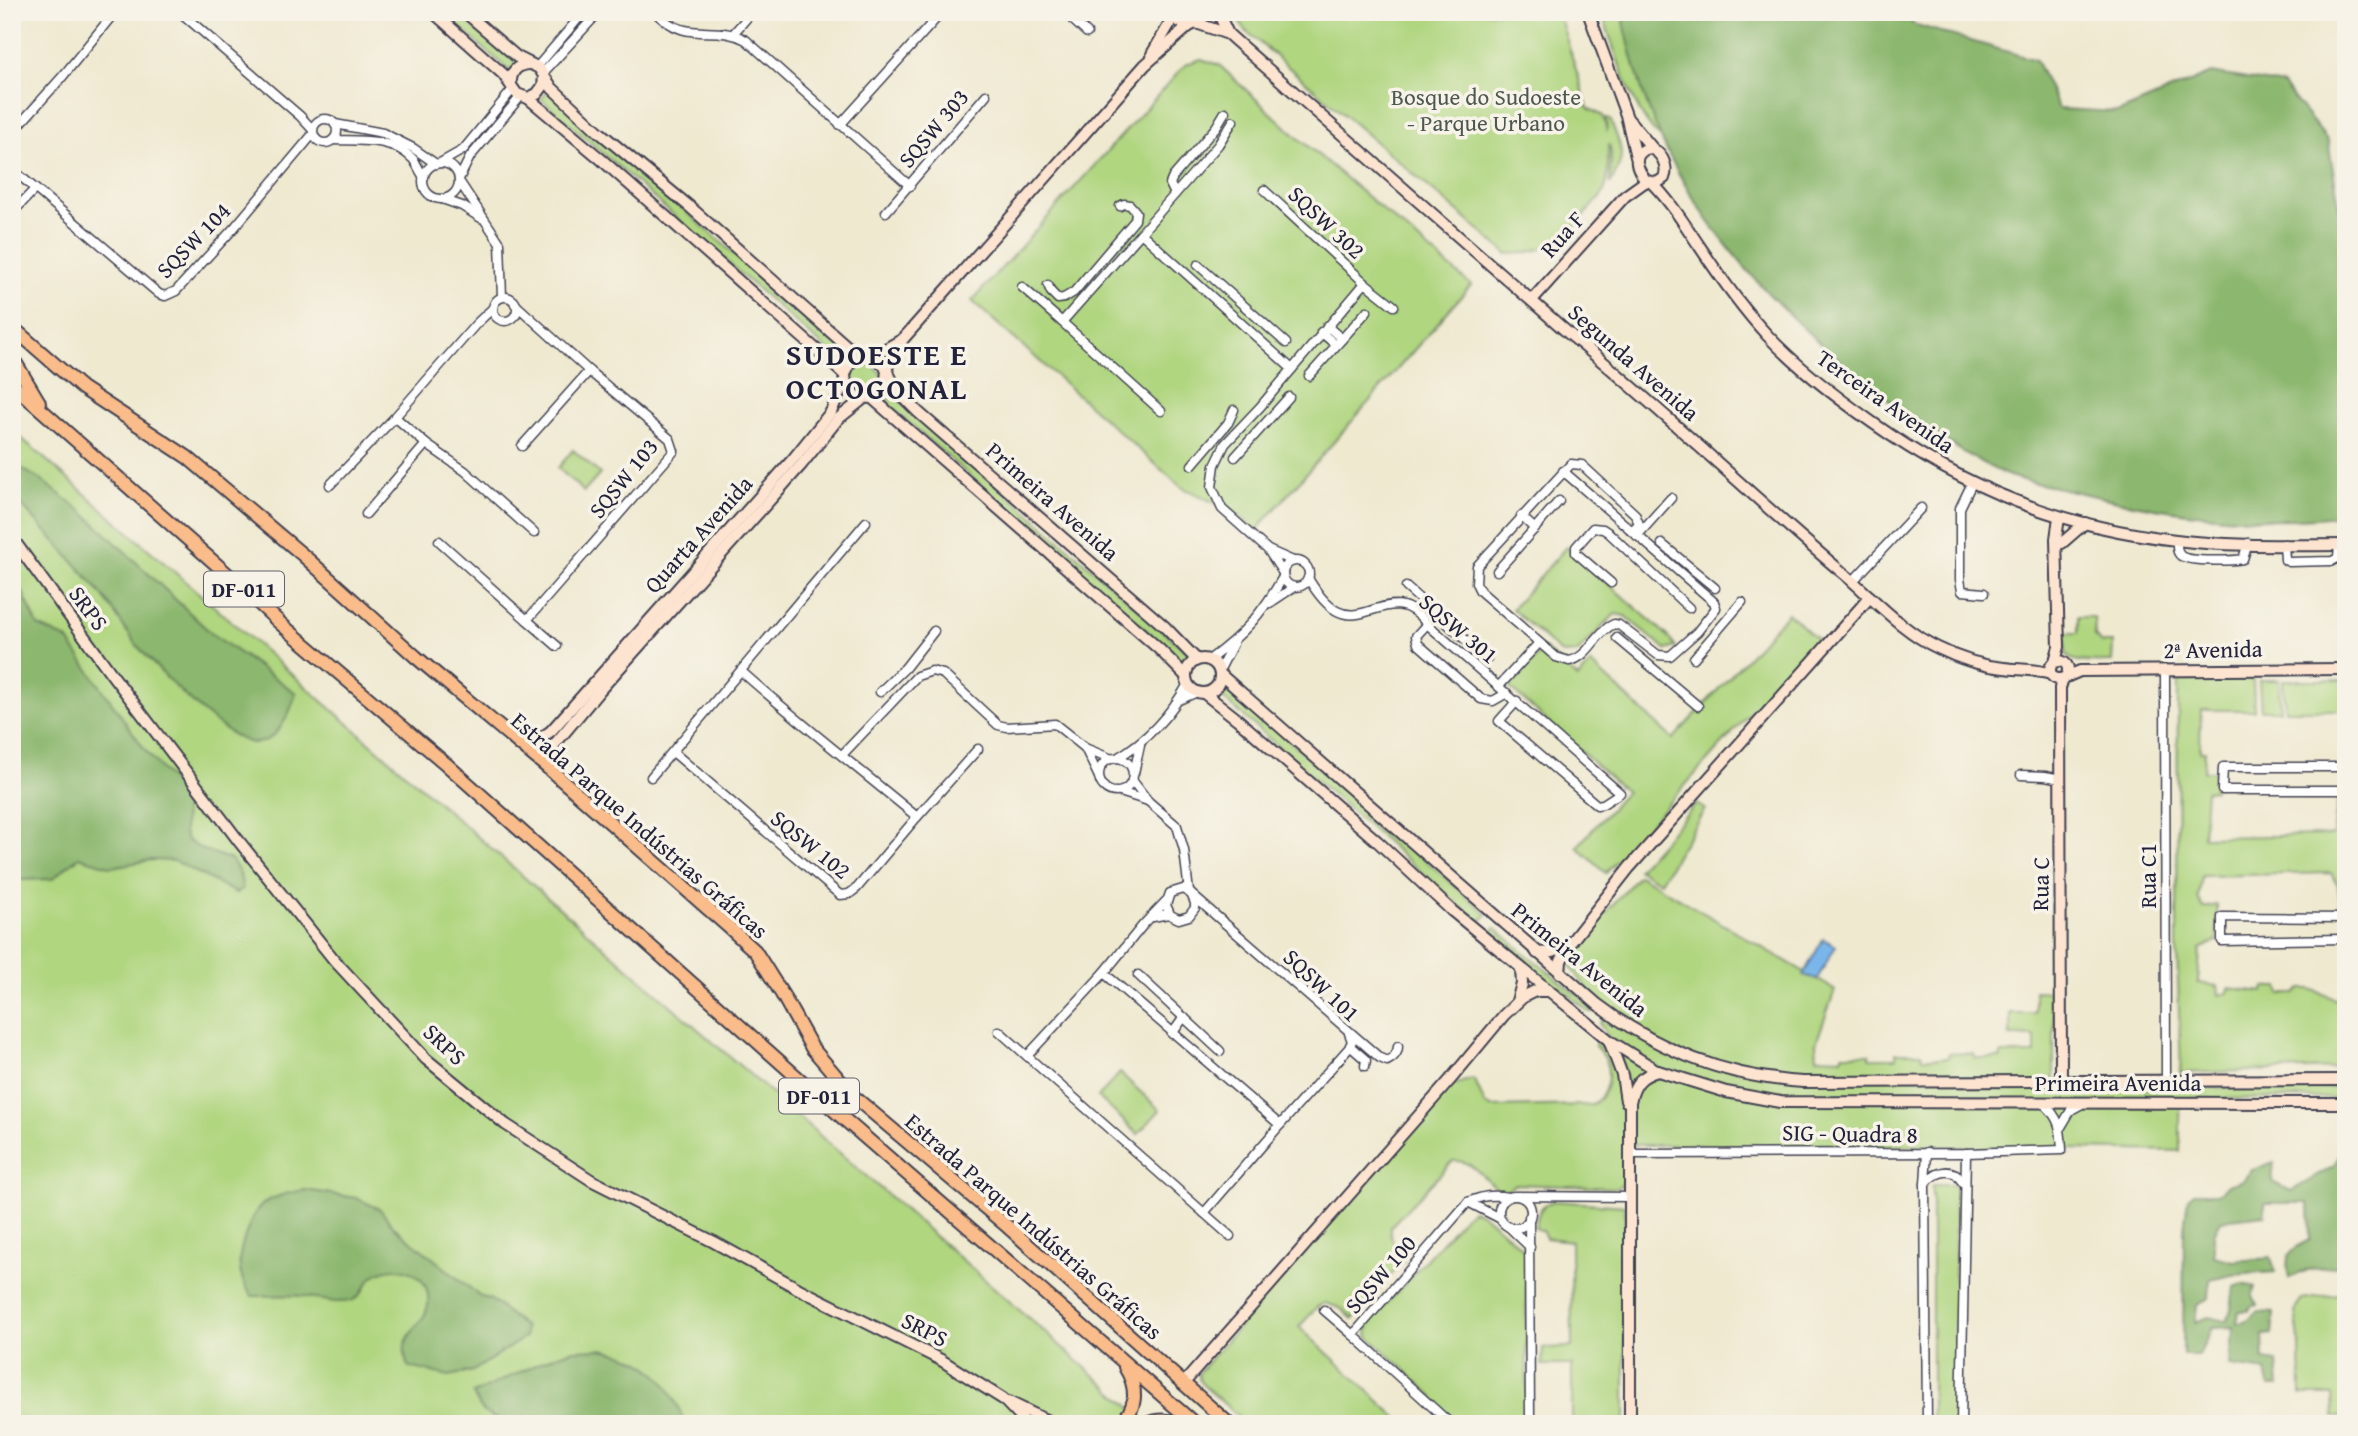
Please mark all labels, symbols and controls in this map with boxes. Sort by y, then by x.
park label: Bosque do Sudoeste - Parque Urbano [1391,80,1581,139]
street label: SQSW 303 [890,81,976,175]
street label: SQSW 302 [1281,178,1373,266]
street label: SQSW 104 [148,195,238,285]
street label: Rua F [1532,203,1592,265]
street label: Segunda Avenida [1561,296,1707,428]
district label: SUDOESTE E OCTOGONAL [786,332,968,410]
street label: Terceira Avenida [1810,341,1962,461]
street label: SQSW 103 [581,431,665,525]
street label: Primeira Avenida [979,434,1127,568]
street label: Quarta Avenida [636,468,760,600]
road number: DF-011 [204,572,284,606]
street label: SRPS [62,579,116,637]
street label: SQSW 301 [1412,585,1506,671]
street label: 2ª Avenida [2163,632,2263,666]
street label: Estrada Parque Indústrias Gráficas [504,704,776,946]
street label: SQSW 102 [764,802,858,886]
street label: Rua C1 [2131,843,2164,909]
street label: Rua C [2023,857,2057,911]
street label: Primeira Avenida [1505,894,1655,1024]
street label: SQSW 101 [1276,941,1368,1029]
street label: SRPS [416,1016,474,1072]
street label: Primeira Avenida [2035,1066,2201,1099]
road number: DF-011 [779,1078,859,1114]
street label: Estrada Parque Indústrias Gráficas [898,1105,1170,1347]
street label: SIG - Quadra 8 [1782,1115,1918,1151]
street label: SQSW 100 [1337,1228,1423,1320]
street label: SRPS [896,1303,954,1355]

